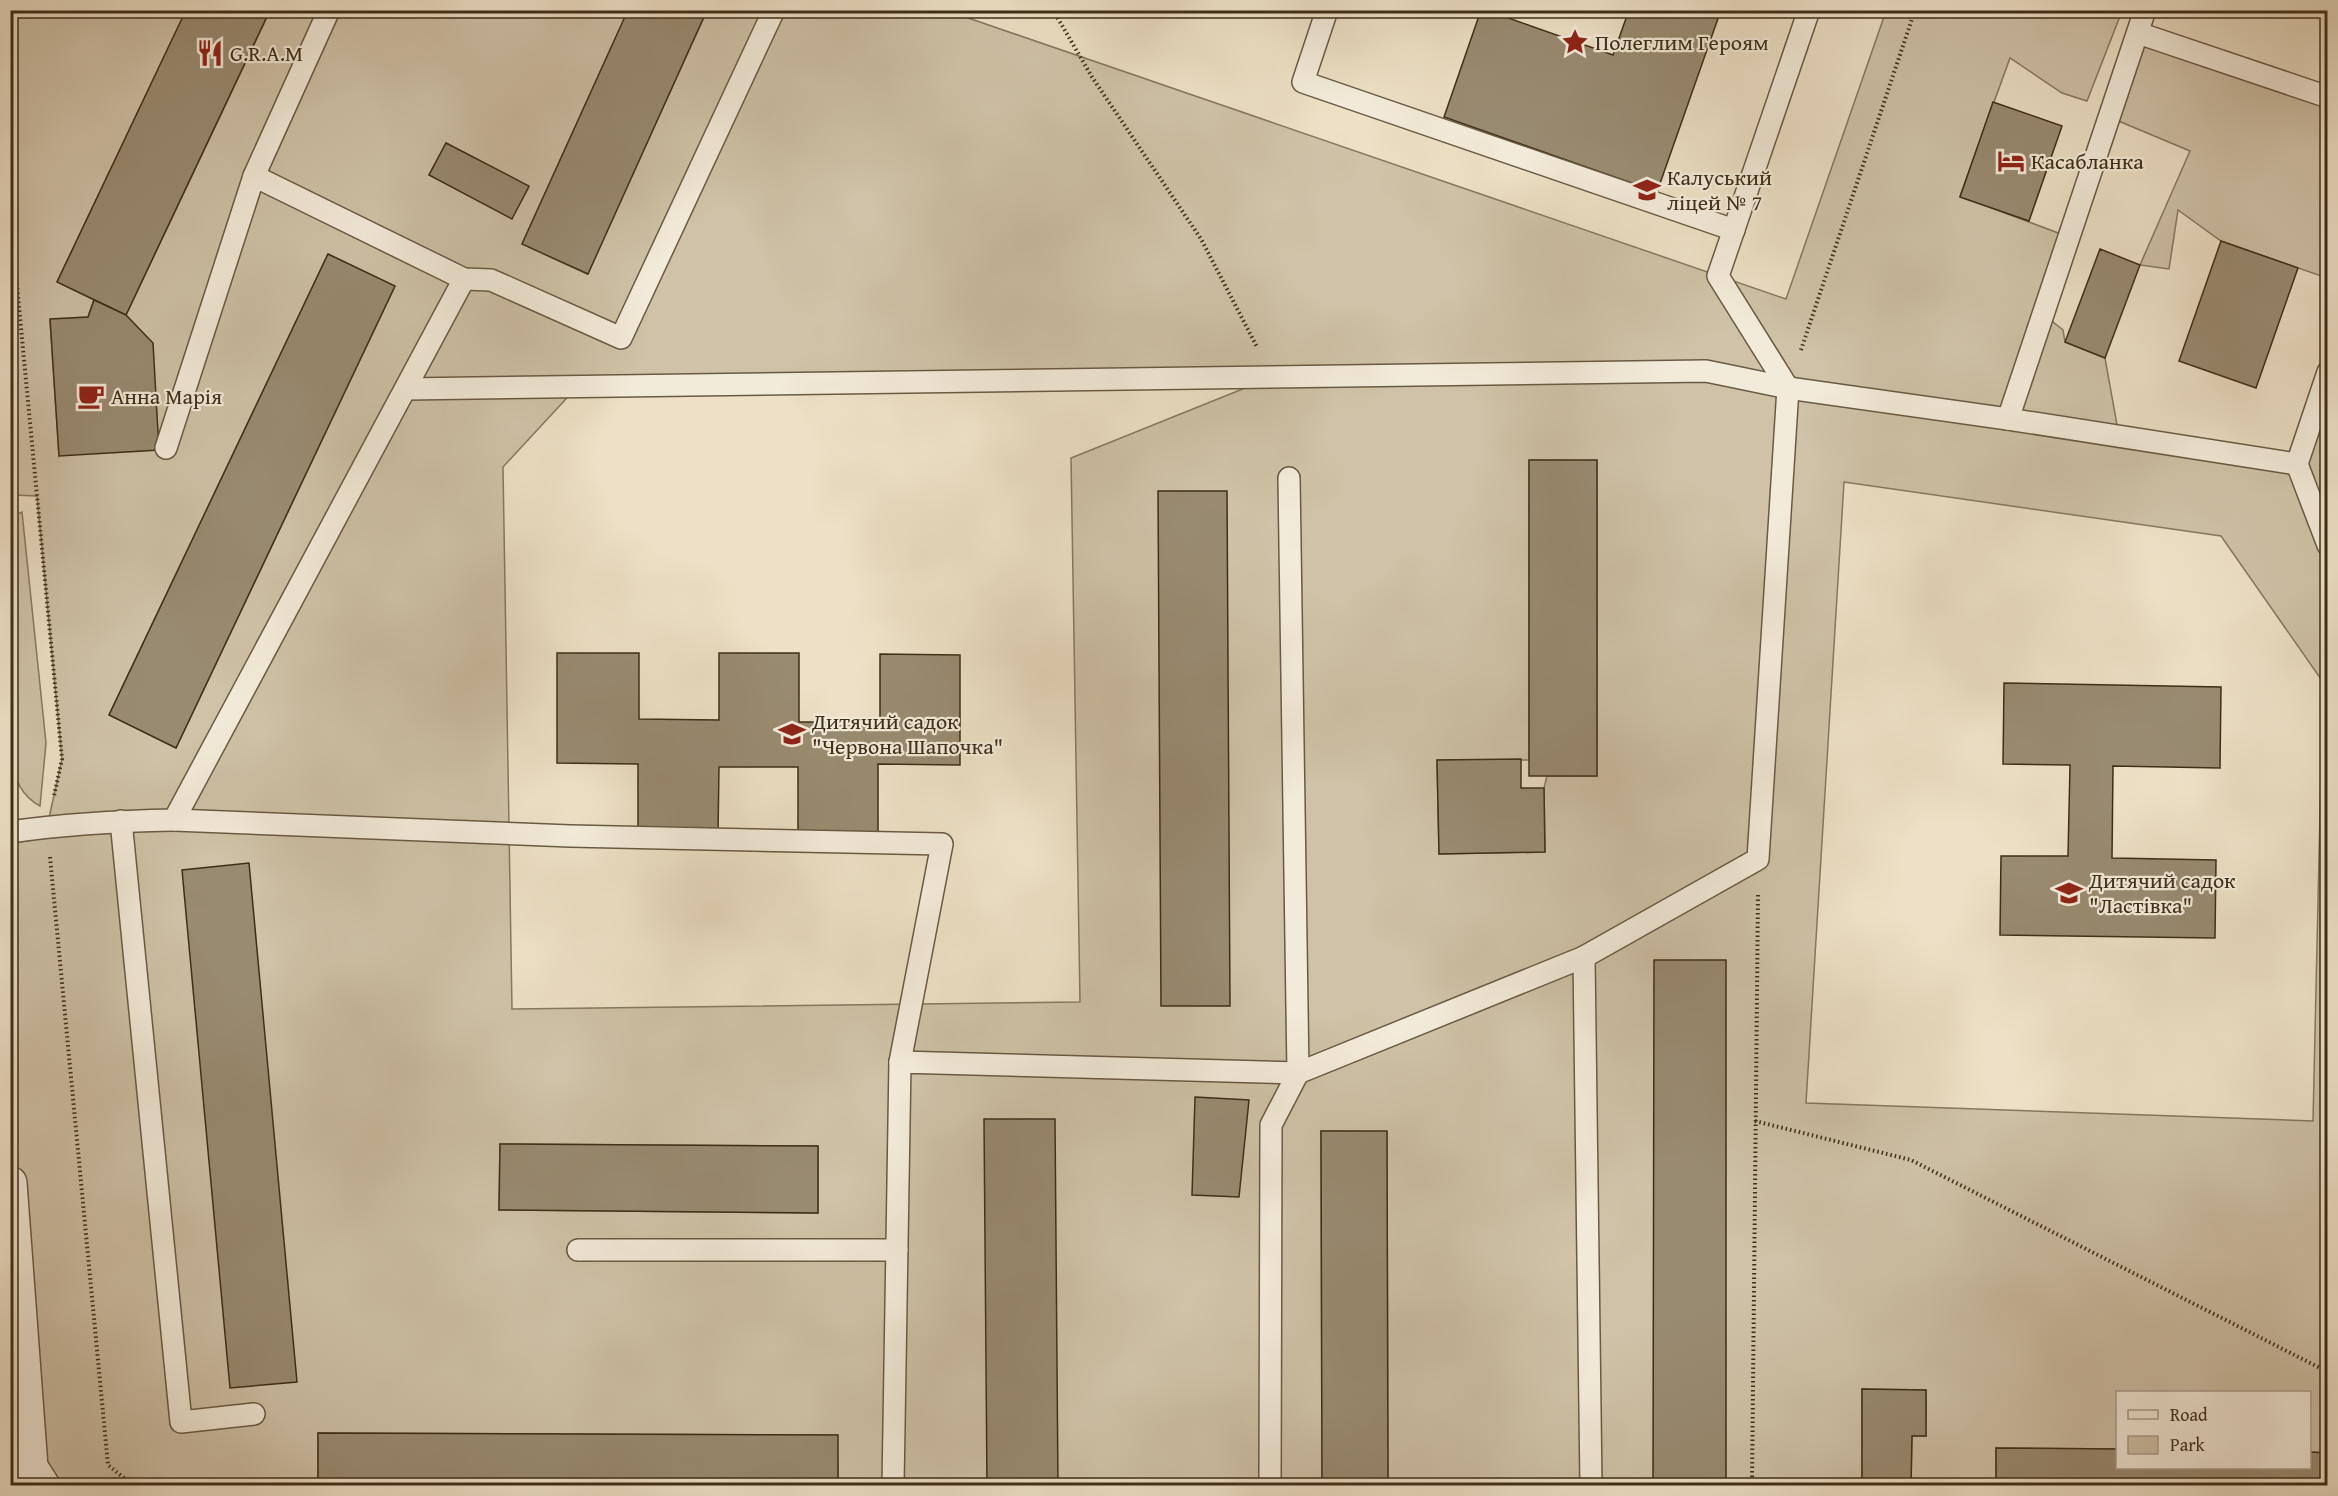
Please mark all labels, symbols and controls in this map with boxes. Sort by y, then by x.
place label: Полеглим Героям [1595,26,1769,58]
place icon: Полеглим Героям [1560,27,1590,57]
place label: G.R.A.M [230,37,303,69]
restaurant icon: G.R.A.M [195,38,225,68]
place label: Касабланка [2031,145,2144,177]
hotel icon: Касабланка [1996,146,2026,176]
place label: Калуський ліцей № 7 [1667,161,1772,218]
school or university icon: Калуський ліцей № 7 [1632,175,1662,205]
place label: Анна Марія [111,380,222,412]
cafe icon: Анна Марія [76,381,106,411]
place label: Дитячий садок "Червона Шапочка" [811,705,1003,762]
school or university icon: Дитячий садок "Червона Шапочка" [777,719,807,749]
place label: Дитячий садок "Ластівка" [2088,864,2236,921]
school or university icon: Дитячий садок "Ластівка" [2054,878,2084,908]
legend [2116,1391,2311,1469]
text: Road [2170,1401,2208,1428]
text: Park [2170,1431,2206,1458]

